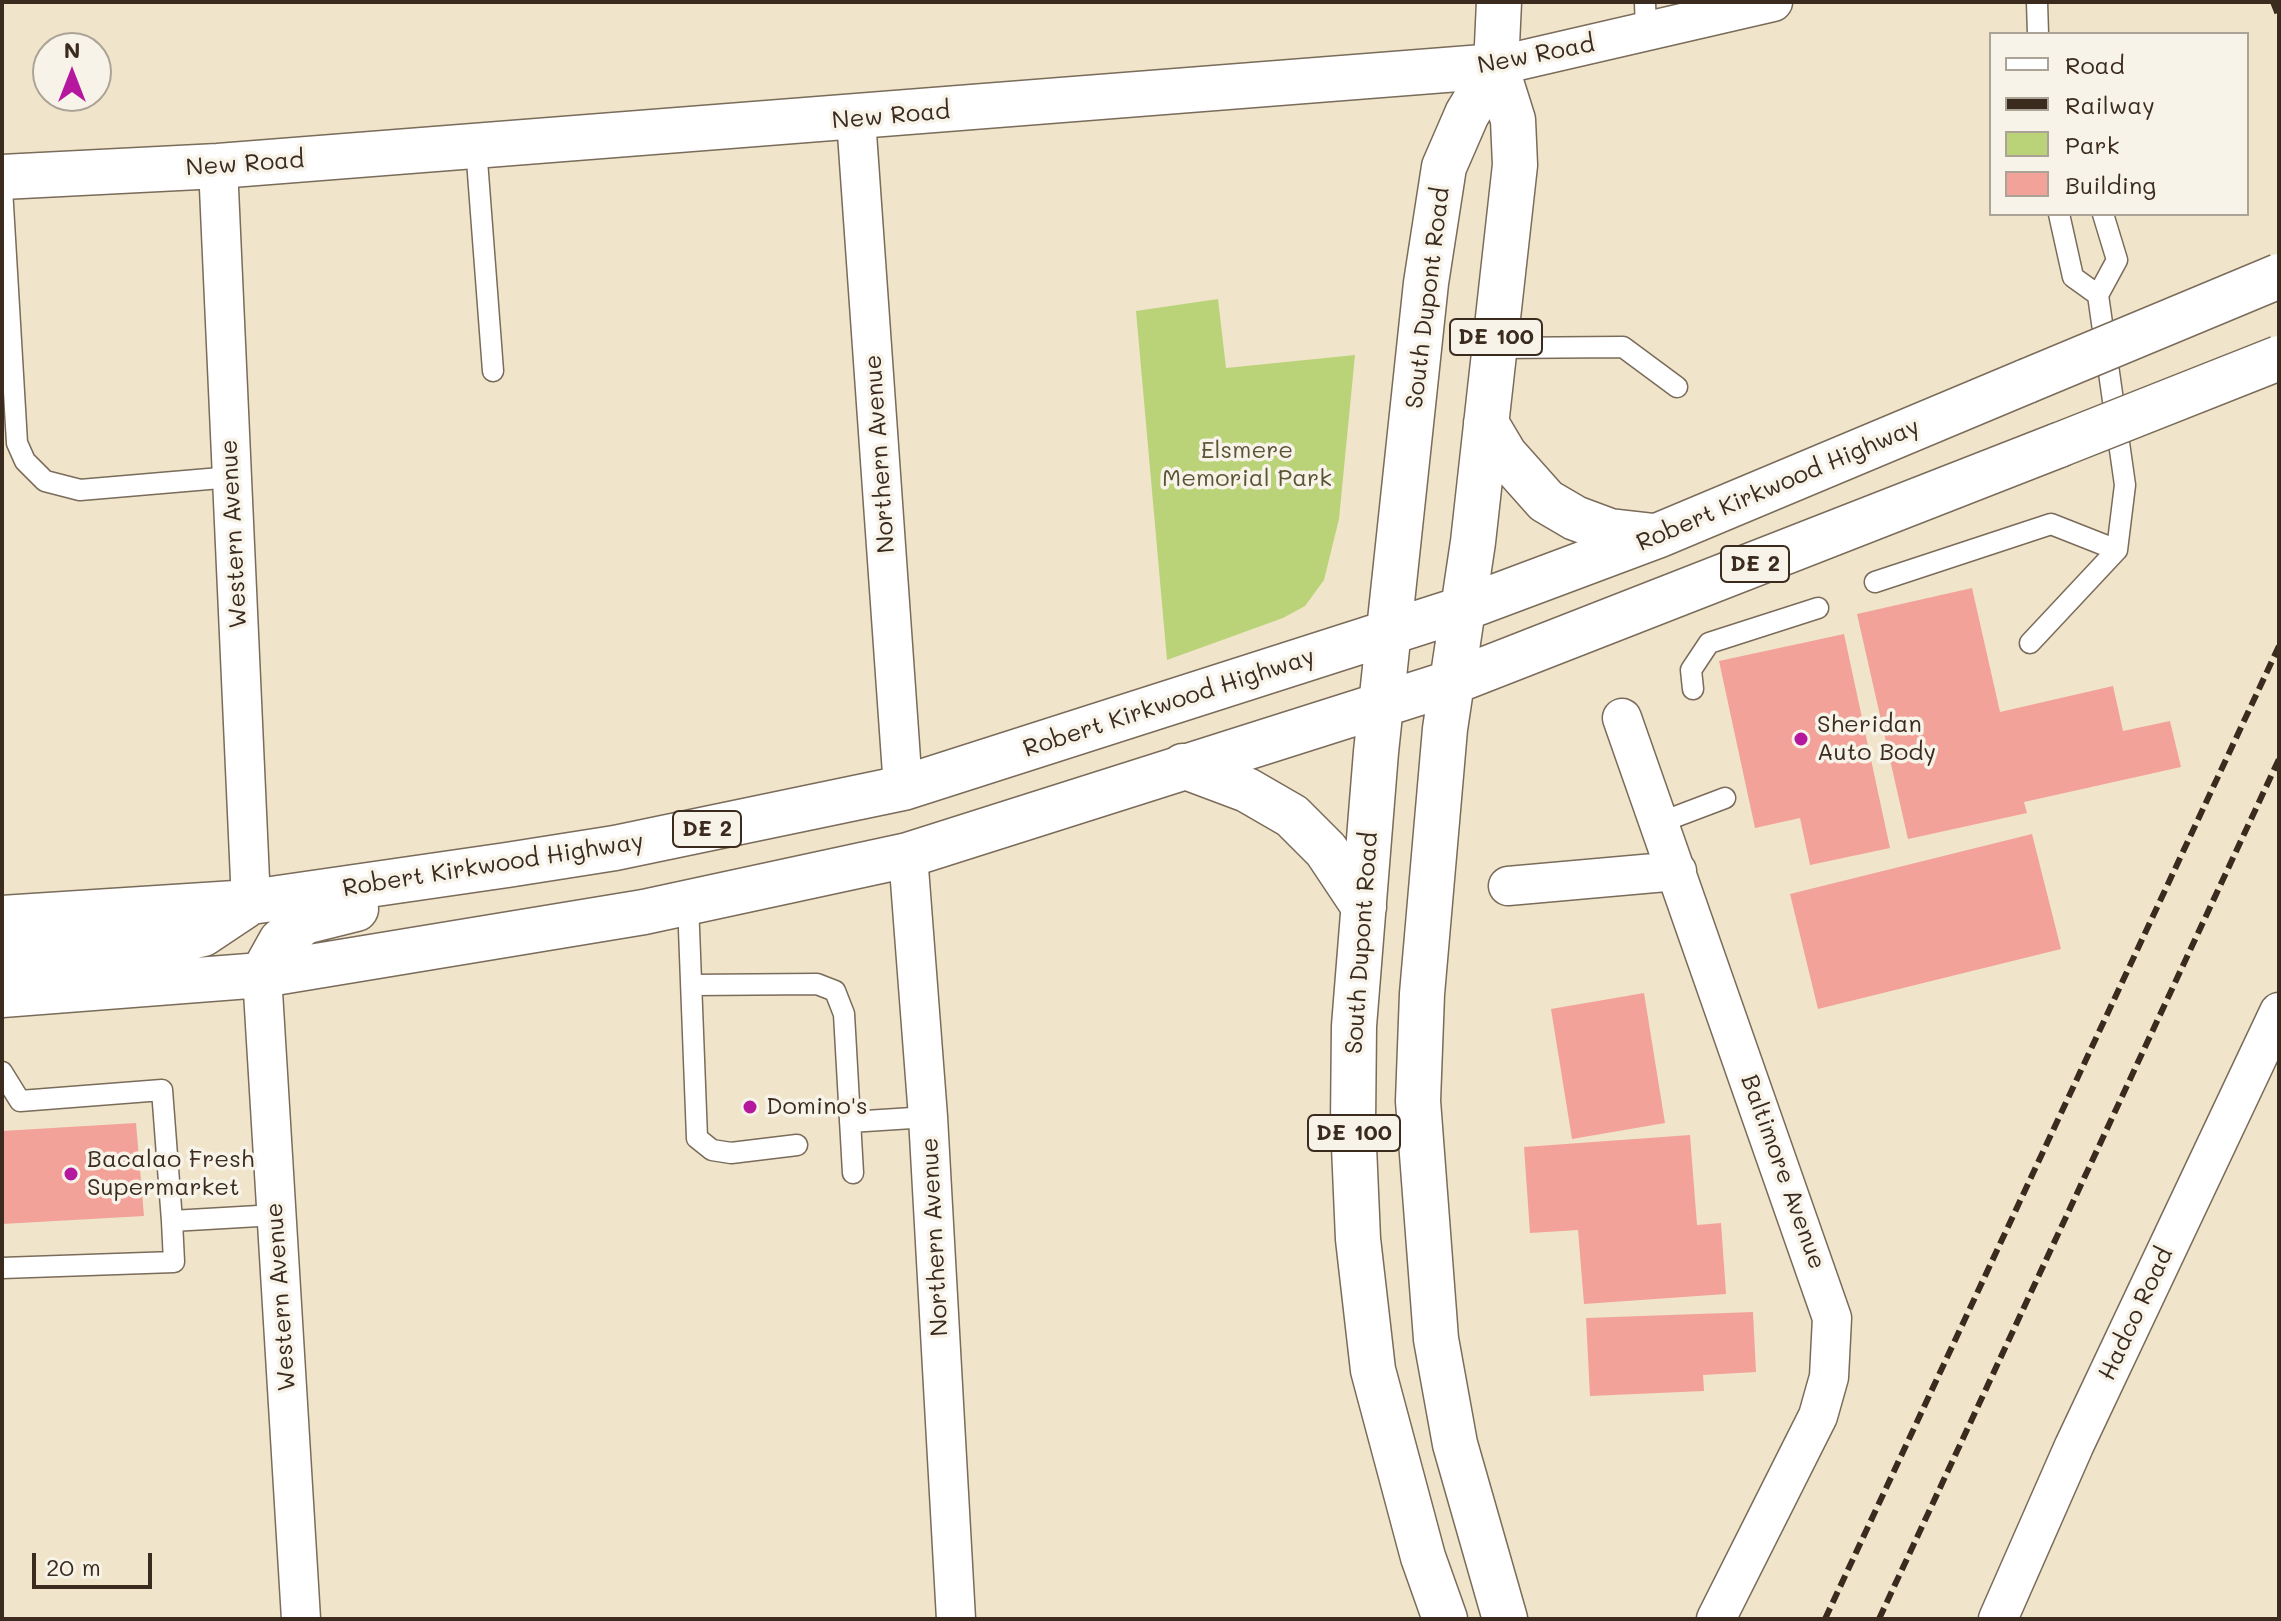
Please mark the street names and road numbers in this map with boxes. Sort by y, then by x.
street label: New Road [1475,30,1597,80]
street label: New Road [831,96,951,136]
street label: New Road [185,145,305,183]
street label: South Dupont Road [1400,186,1456,410]
road number: DE 100 [1450,319,1542,355]
street label: Northern Avenue [859,354,901,554]
street label: Robert Kirkwood Highway [1632,412,1924,558]
street label: Western Avenue [215,439,253,629]
road number: DE 2 [1721,546,1789,582]
street label: Robert Kirkwood Highway [1020,642,1318,764]
road number: DE 2 [673,811,741,847]
street label: Robert Kirkwood Highway [340,827,646,903]
street label: South Dupont Road [1340,831,1384,1055]
street label: Baltimore Avenue [1734,1071,1832,1273]
road number: DE 100 [1308,1115,1400,1151]
street label: Northern Avenue [915,1137,955,1337]
street label: Western Avenue [260,1202,302,1392]
street label: Hadco Road [2093,1243,2179,1385]

